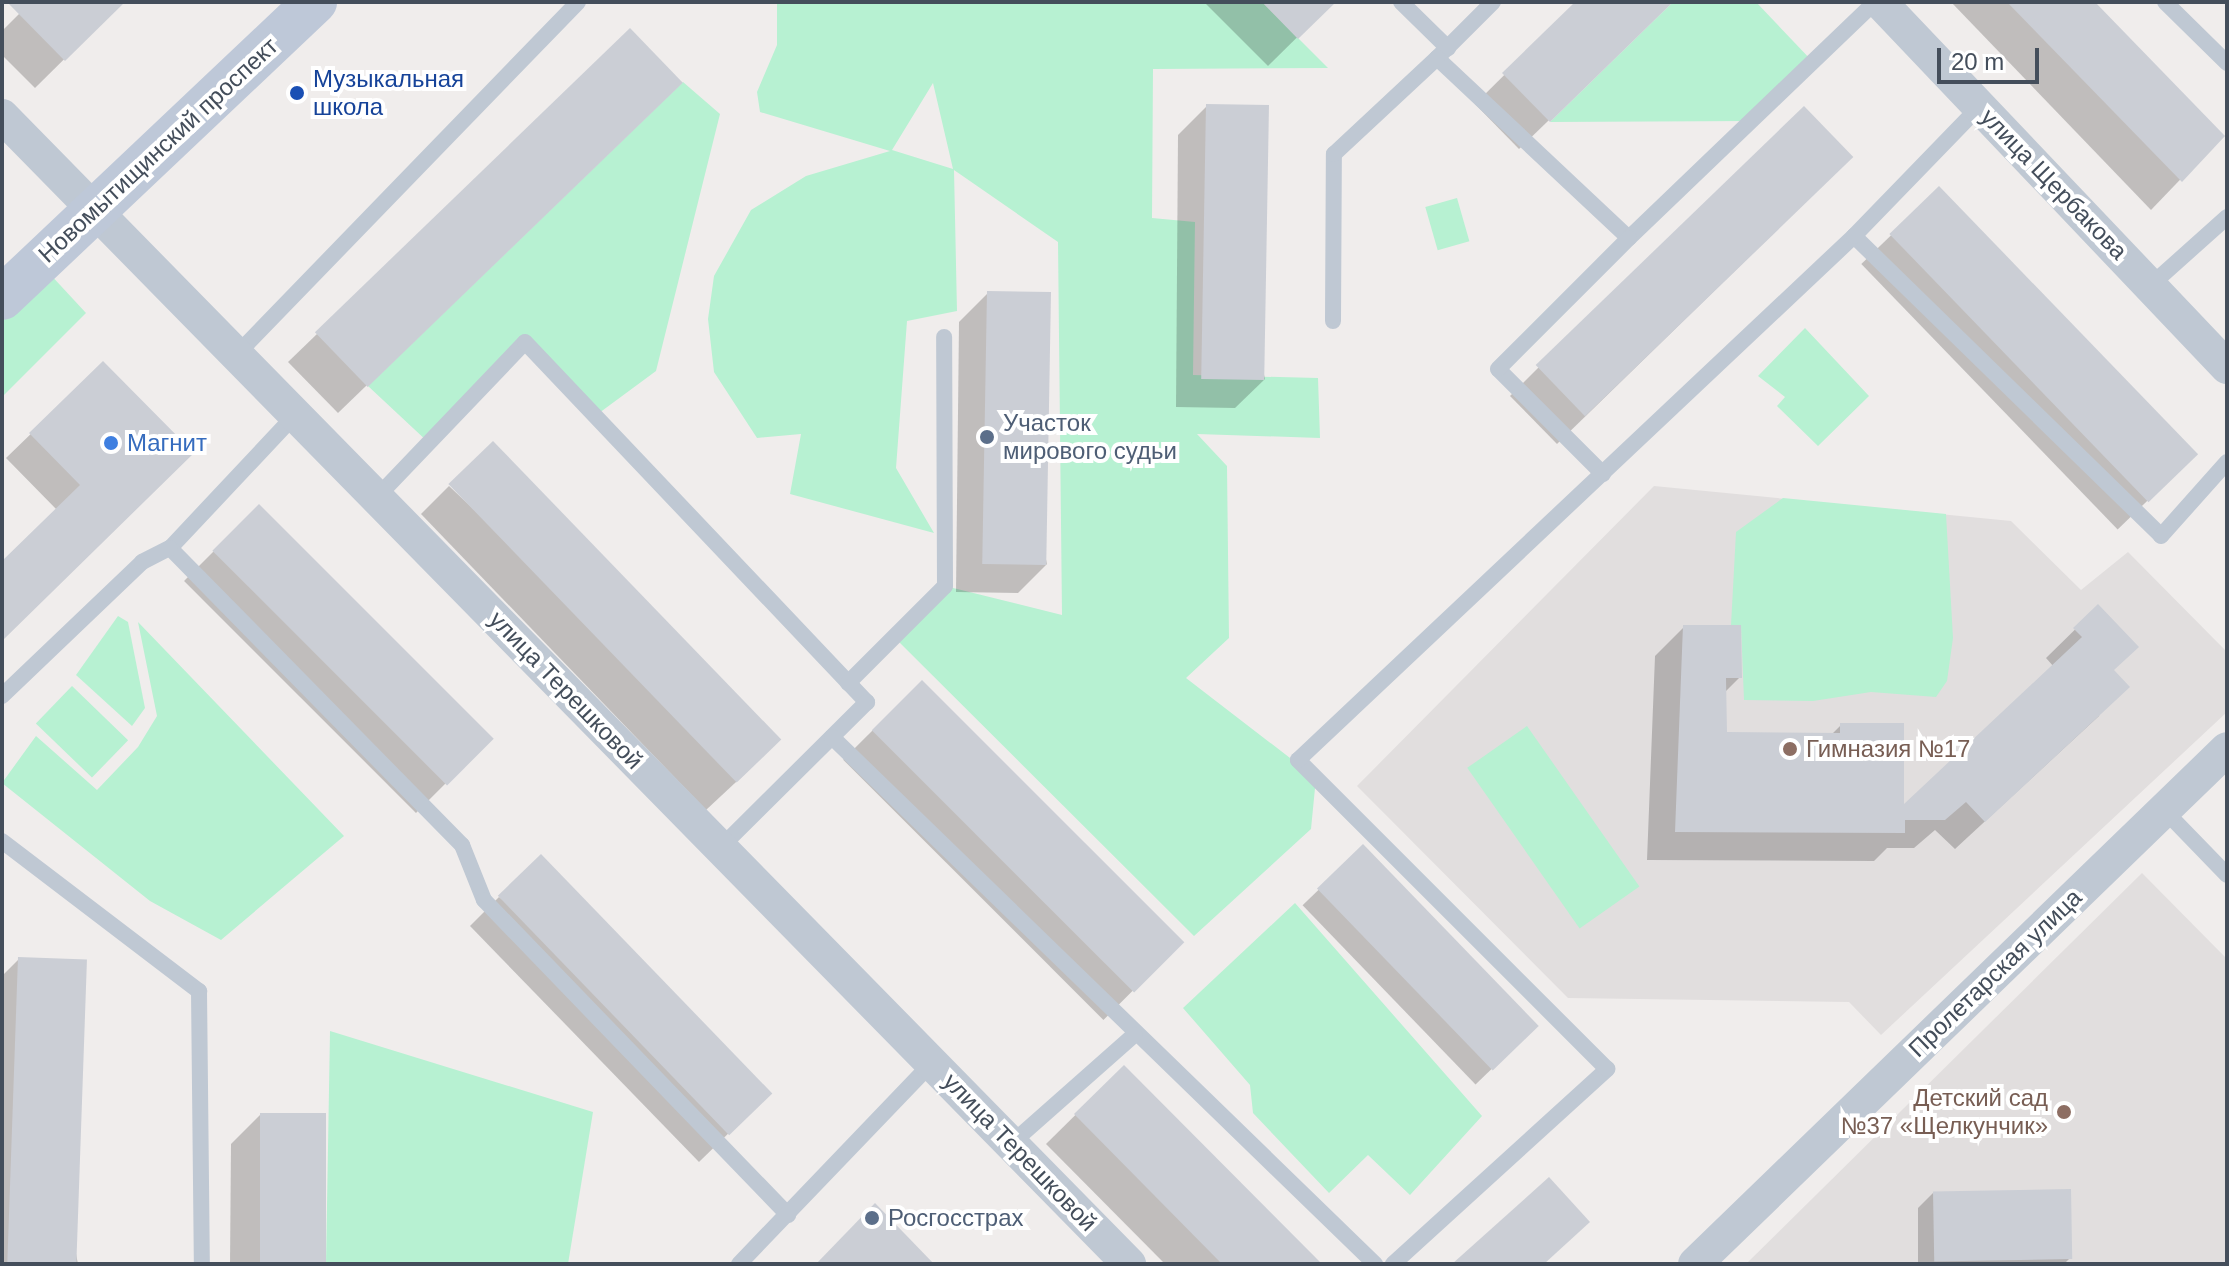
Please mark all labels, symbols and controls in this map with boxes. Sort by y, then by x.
street label: Новомытищинский проспект [32,31,284,269]
scale bar [1941,32,2043,82]
text: 20 m [1951,48,2004,75]
place label: Музыкальная школа [313,65,464,121]
marker: Музыкальная школа [288,84,306,102]
street label: улица Щербакова [1975,103,2133,265]
place label: Участок мирового судьи [1003,409,1177,465]
marker: Участок мирового судьи [978,428,996,446]
place label: Магнит [127,429,207,457]
marker: Магнит [102,434,120,452]
street label: улица Терешковой [483,605,649,775]
place label: Гимназия №17 [1806,735,1970,763]
marker: Гимназия №17 [1781,740,1799,758]
street label: Пролетарская улица [1902,883,2088,1063]
street label: улица Терешковой [937,1067,1103,1237]
place label: Детский сад №37 «Щелкунчик» [1841,1084,2048,1140]
marker: Детский сад №37 «Щелкунчик» [2055,1103,2073,1121]
place label: Росгосстрах [888,1204,1024,1232]
marker: Росгосстрах [863,1209,881,1227]

